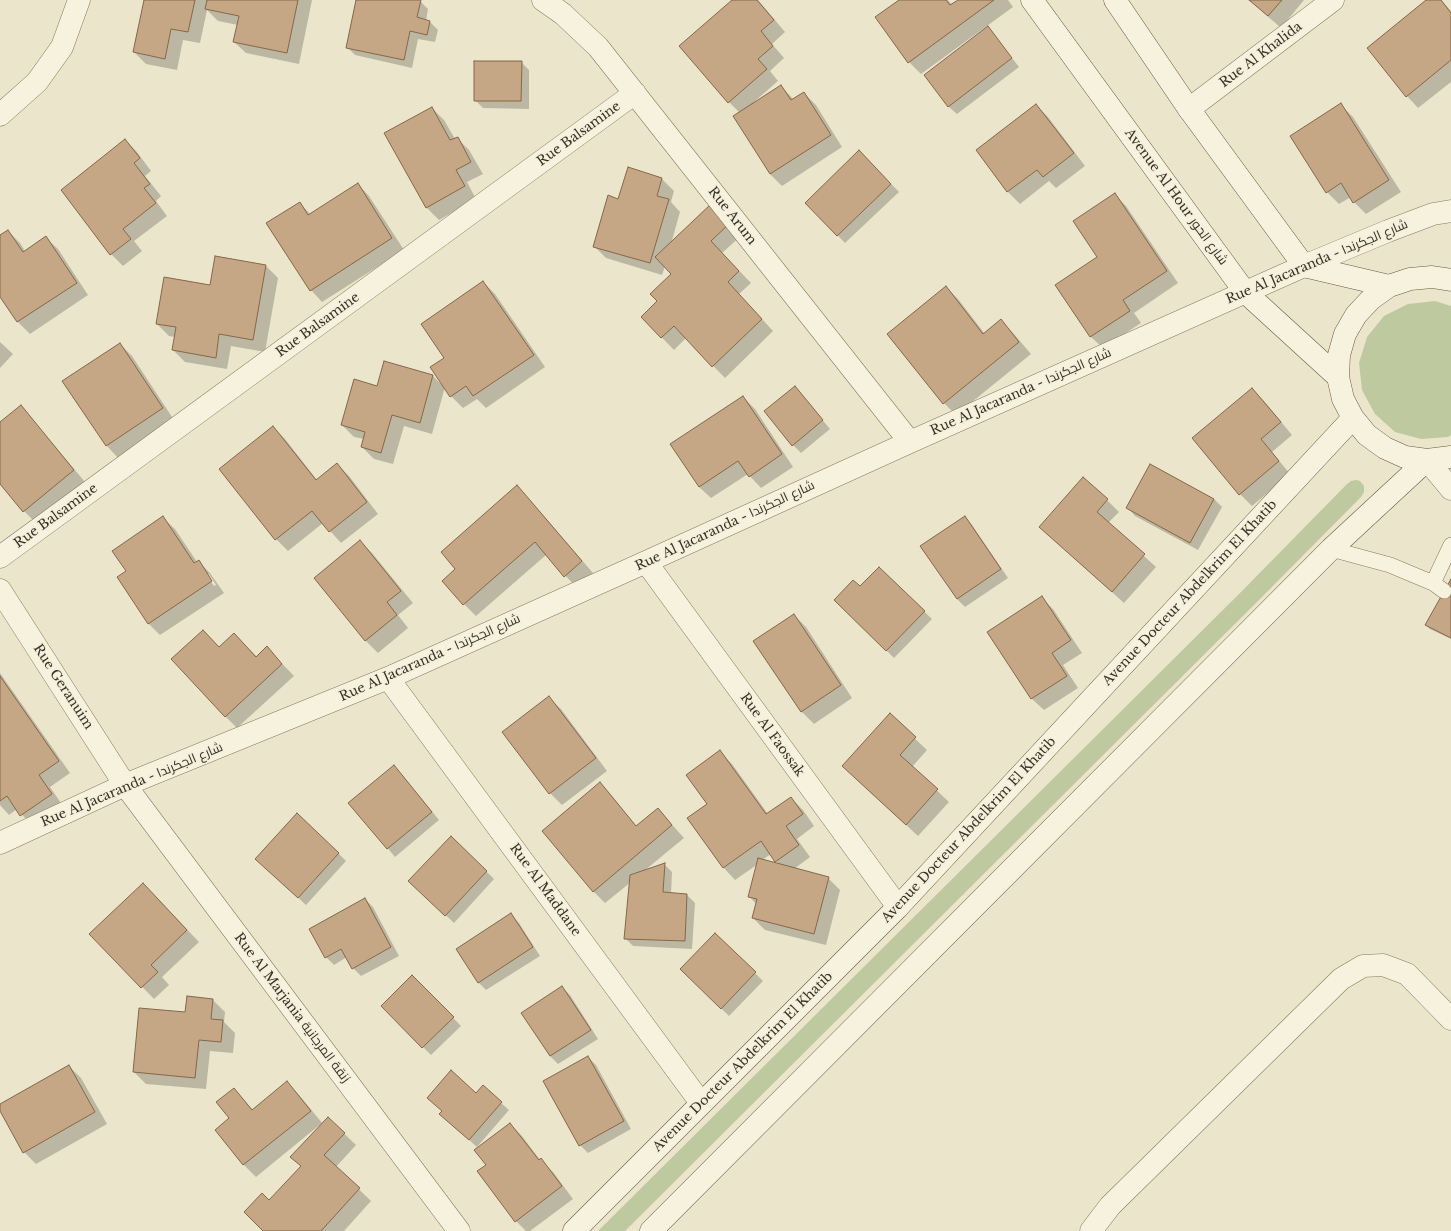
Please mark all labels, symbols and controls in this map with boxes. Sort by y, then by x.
street label: Rue Al Khalida [1217,19,1305,91]
street label: Rue Balsamine [534,98,624,170]
street label: Avenue Al Hour شارع الحور [1121,126,1231,268]
street label: Rue Arum [705,184,759,248]
street label: Rue Al Jacaranda - شارع الجكرندا [1224,216,1410,308]
street label: Rue Balsamine [273,289,363,361]
street label: Rue Al Jacaranda - شارع الجكرندا [928,345,1114,439]
street label: Rue Al Jacaranda - شارع الجكرندا [633,477,817,575]
street label: Rue Balsamine [11,480,101,552]
street label: Avenue Docteur Abdelkrim El Khatib [1100,497,1280,689]
street label: Rue Al Jacaranda - شارع الجكرندا [337,611,523,705]
street label: Rue Geranuim [30,642,96,732]
street label: Rue Al Faossak [737,690,807,780]
street label: Avenue Docteur Abdelkrim El Khatib [879,734,1059,926]
street label: Rue Al Jacaranda - شارع الجكرندا [39,739,225,831]
street label: Rue Al Maddane [506,841,584,939]
street label: Rue Al Marjania زنقة المرجانية [231,930,353,1086]
street label: Avenue Docteur Abdelkrim El Khatib [650,969,836,1155]

